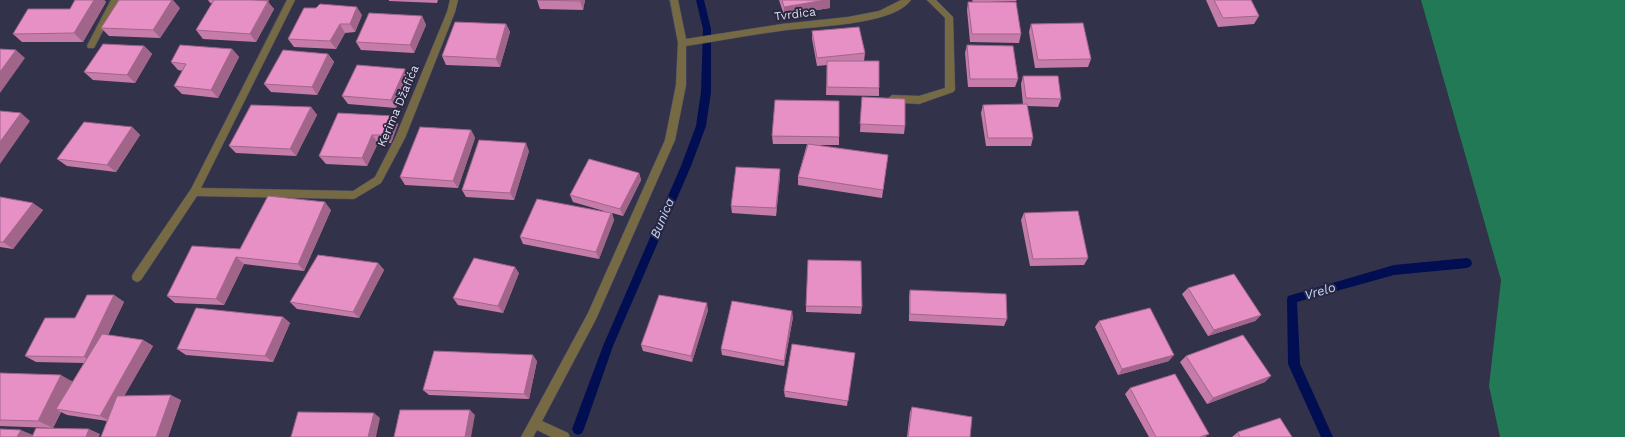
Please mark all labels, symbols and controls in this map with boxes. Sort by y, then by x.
street label: Tvrdica [773,4,817,23]
street label: Kerima Džafića [374,63,422,149]
water label: Bunica [647,196,677,240]
water label: Vrelo [1303,279,1337,303]

